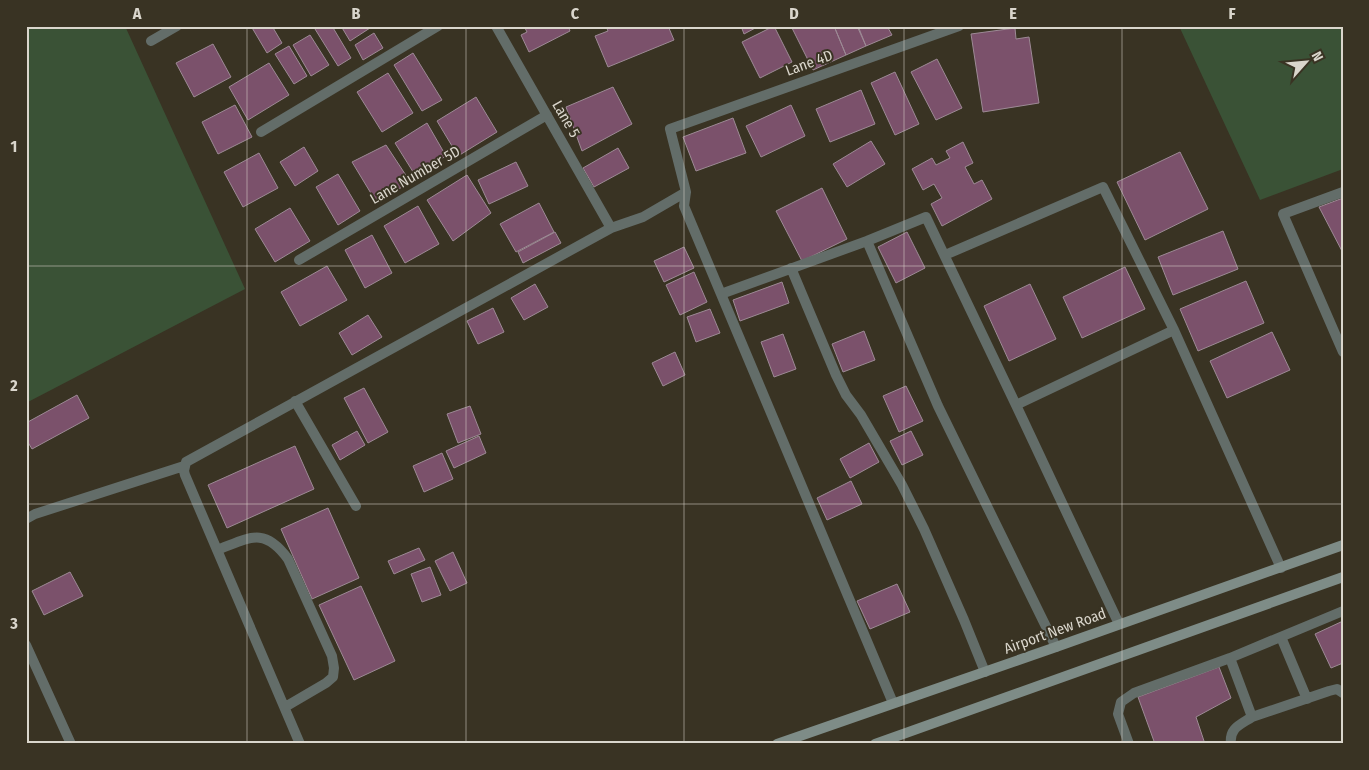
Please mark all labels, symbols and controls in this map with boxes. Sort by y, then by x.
text: A [132,4,142,23]
text: B [352,4,361,23]
text: C [571,4,580,23]
text: D [789,4,799,23]
text: E [1009,4,1017,23]
text: F [1228,4,1236,23]
north arrow [1282,38,1332,88]
street label: Lane 4D [783,46,835,80]
text: N [1308,49,1327,64]
street label: Lane 5 [548,97,584,141]
text: 1 [11,137,17,156]
street label: Lane Number 5D [367,142,463,208]
text: 2 [9,376,18,395]
street label: Airport New Road [1001,604,1109,658]
text: 3 [9,614,18,633]

